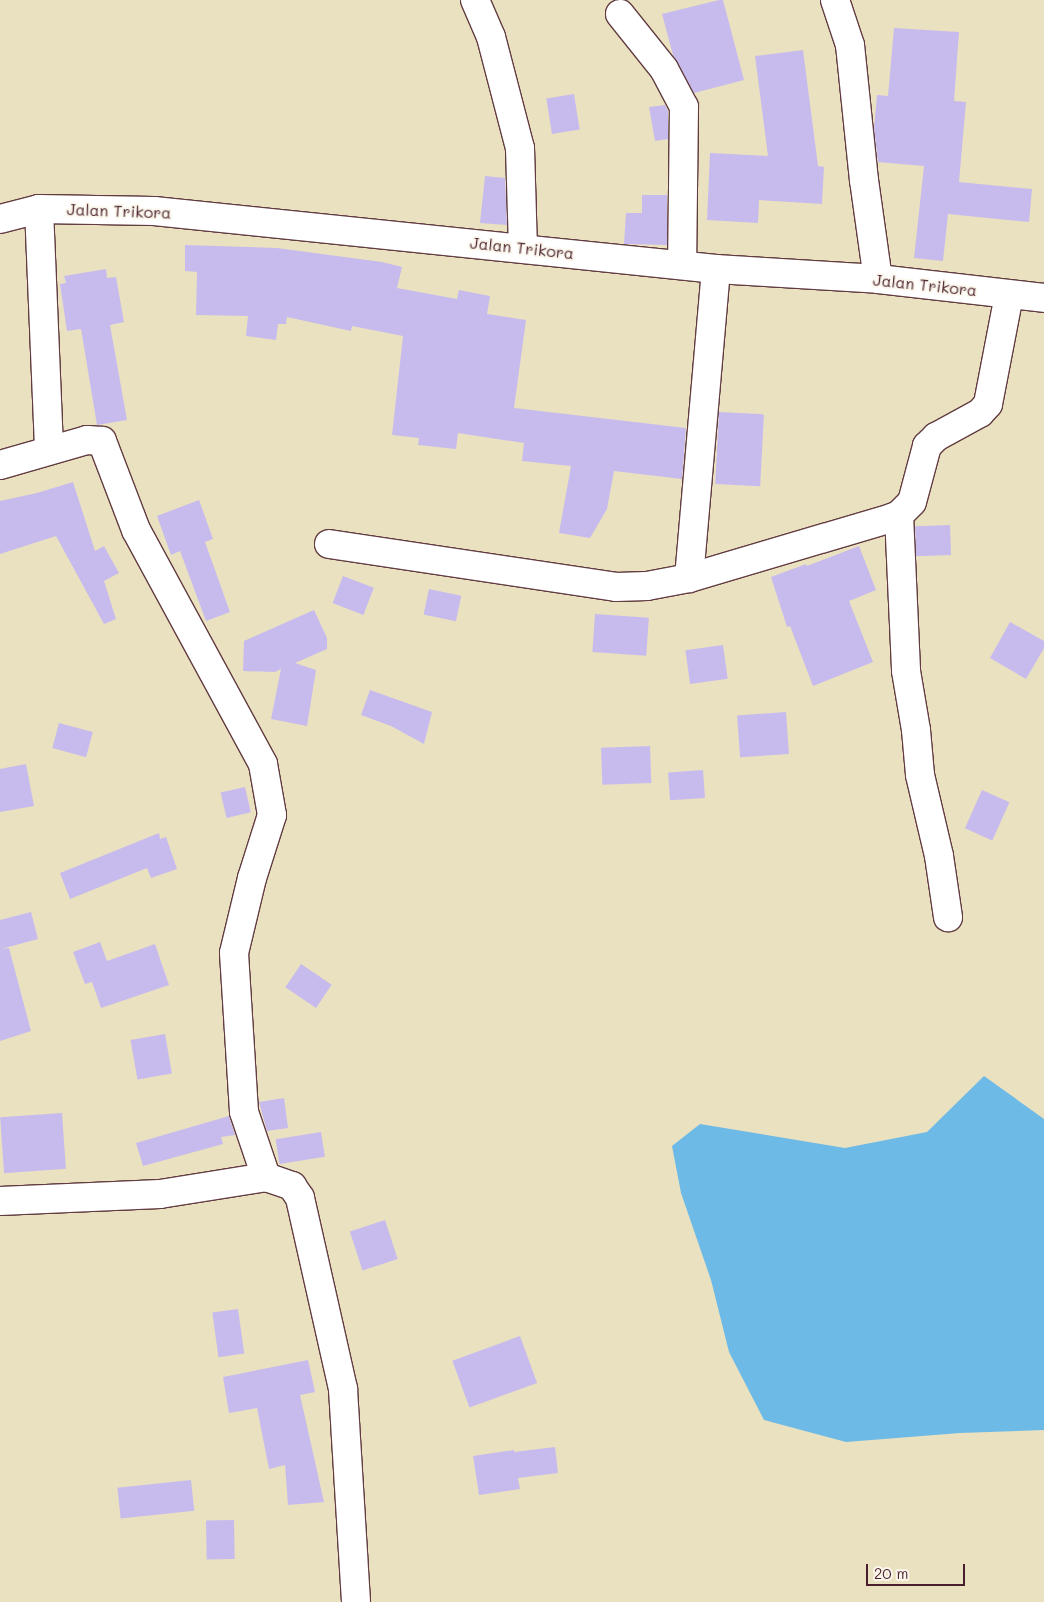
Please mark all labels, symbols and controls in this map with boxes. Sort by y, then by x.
street label: Jalan Trikora [66,200,172,222]
street label: Jalan Trikora [469,233,575,263]
street label: Jalan Trikora [872,270,978,300]
scale bar [869,1554,968,1586]
text: 20 m [874,1563,908,1583]

